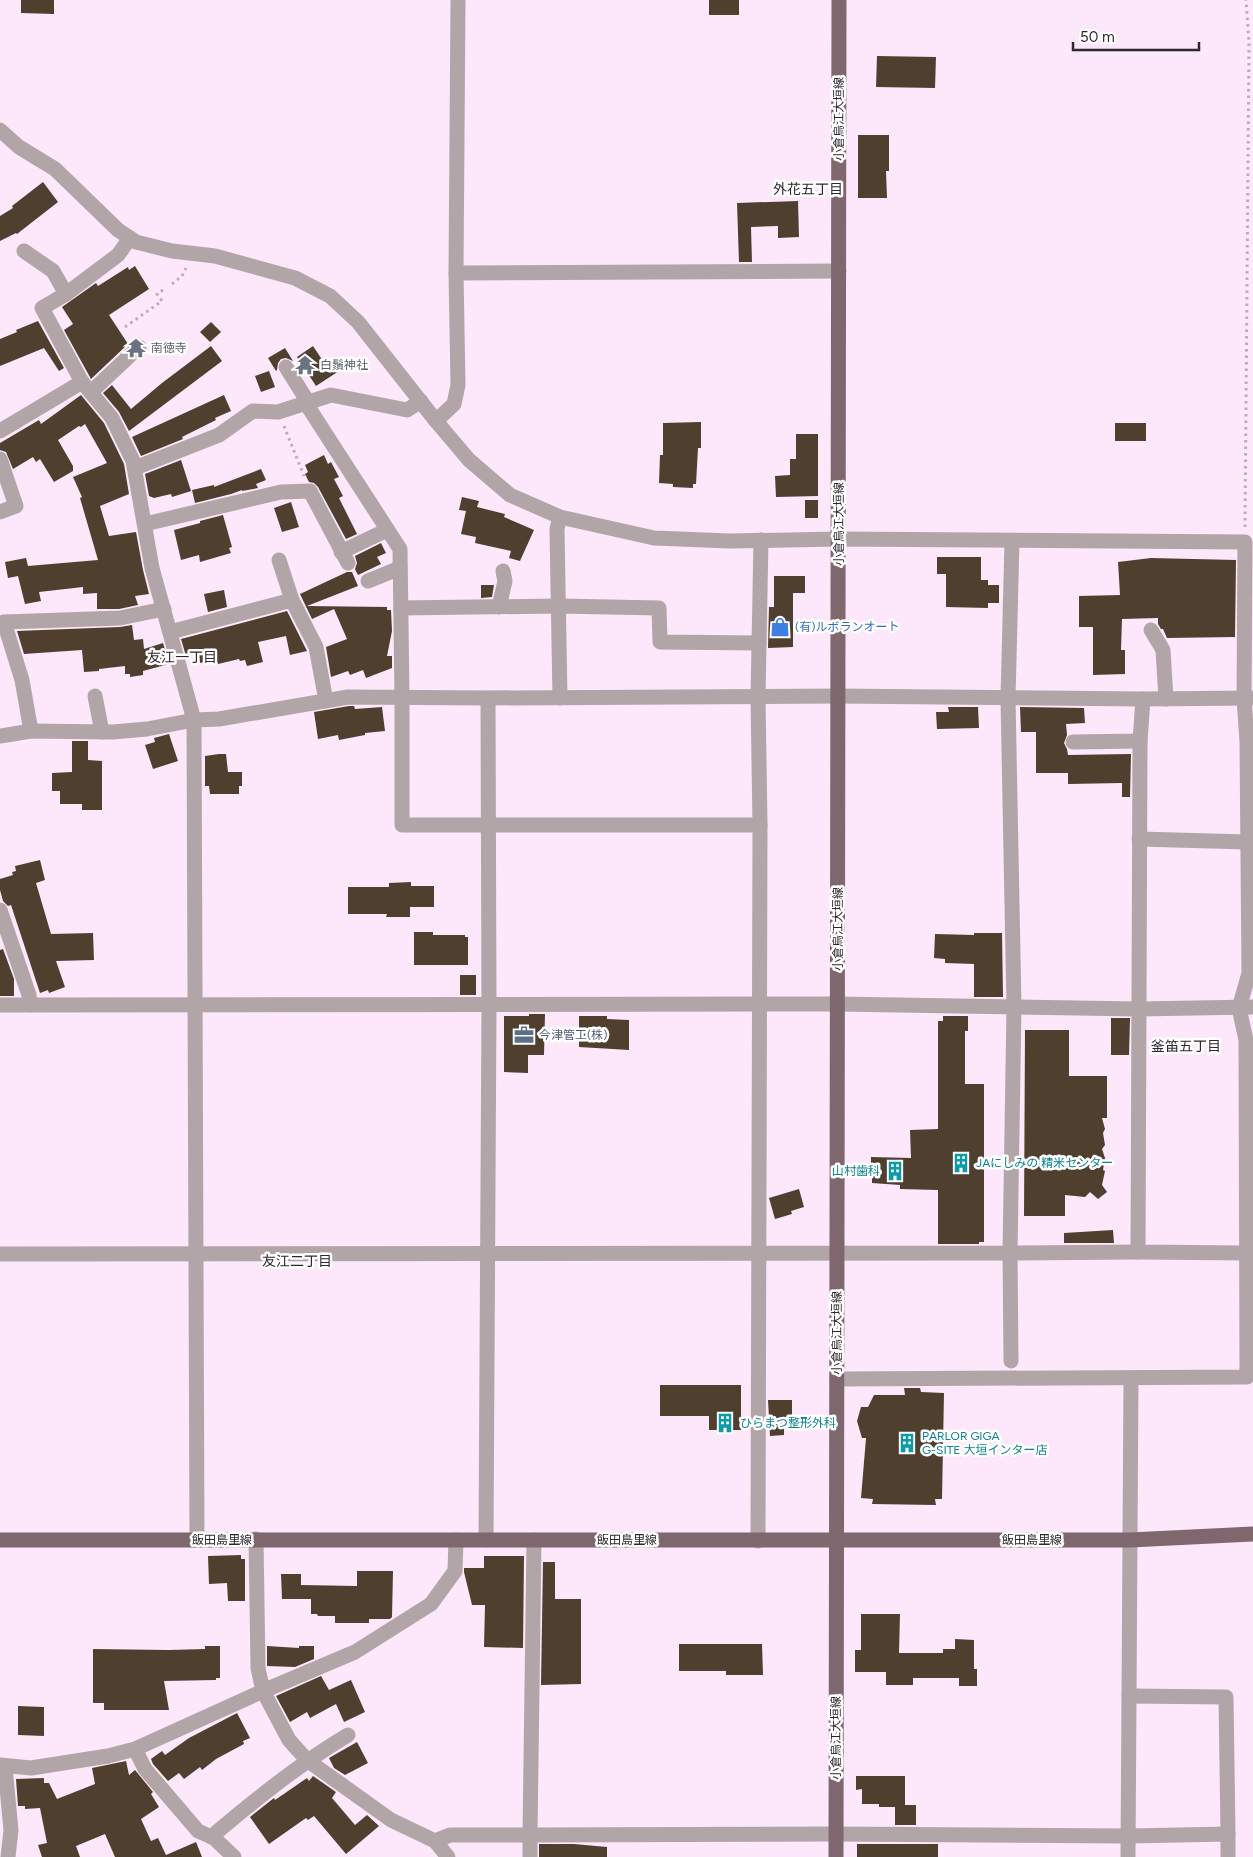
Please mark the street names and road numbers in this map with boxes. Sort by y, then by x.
street label: 小倉烏江大垣線 [832,77,846,161]
street label: 小倉烏江大垣線 [832,482,846,566]
street label: 小倉烏江大垣線 [831,887,845,971]
street label: 小倉烏江大垣線 [830,1291,844,1375]
street label: 飯田島里線 [192,1533,252,1547]
street label: 飯田島里線 [597,1533,657,1547]
street label: 飯田島里線 [1002,1533,1062,1547]
street label: 小倉烏江大垣線 [829,1696,843,1780]

